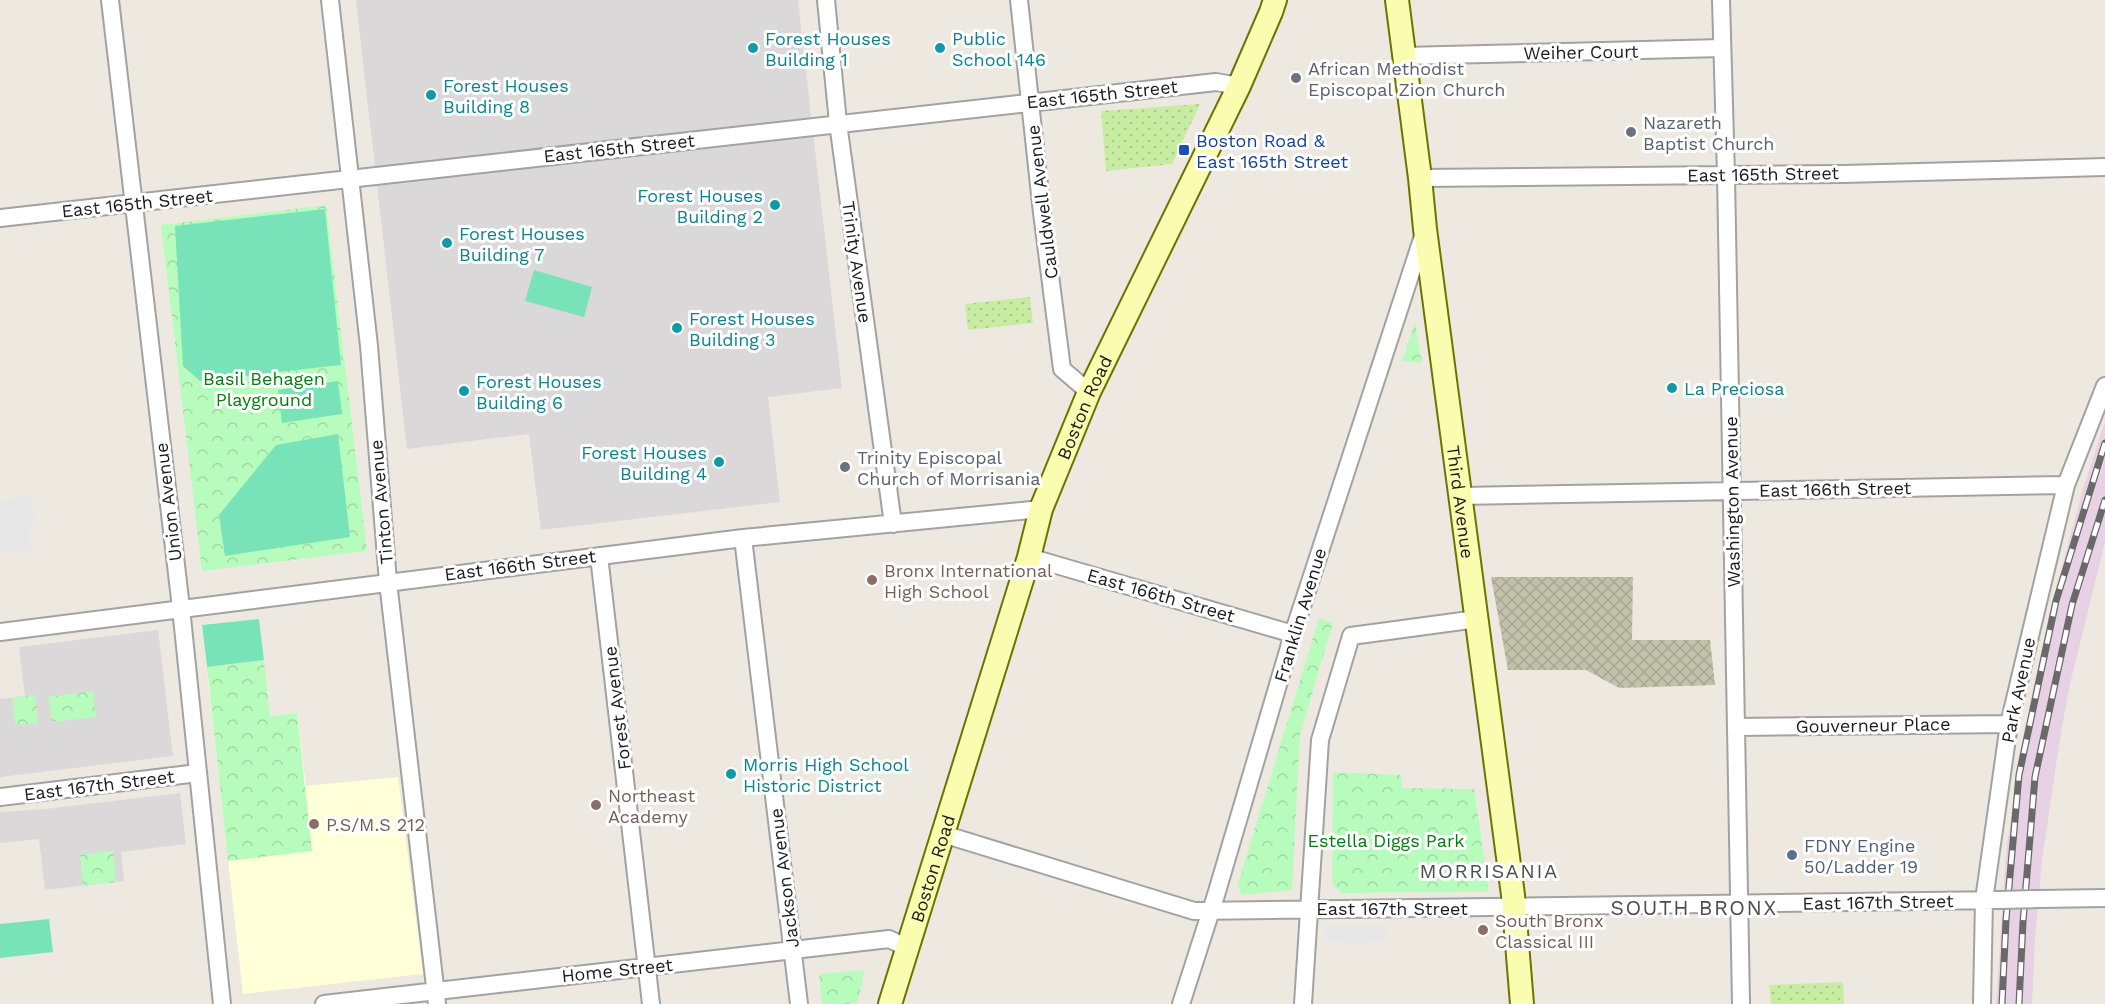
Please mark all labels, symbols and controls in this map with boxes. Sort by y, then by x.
place label: Forest Houses Building 1 [765,28,891,70]
place label: Public School 146 [952,28,1046,70]
street label: Weiher Court [1523,40,1639,64]
marker: Forest Houses Building 1 [746,41,760,55]
marker: Public School 146 [933,41,947,55]
place label: African Methodist Episcopal Zion Church [1308,58,1506,100]
marker: African Methodist Episcopal Zion Church [1289,71,1303,85]
place label: Forest Houses Building 8 [443,75,569,117]
street label: East 165th Street [1025,76,1179,112]
marker: Forest Houses Building 8 [424,88,438,102]
place label: Nazareth Baptist Church [1643,112,1774,154]
street label: Cauldwell Avenue [1022,124,1062,280]
marker: Nazareth Baptist Church [1624,125,1638,139]
street label: East 165th Street [542,130,696,166]
place label: Boston Road & East 165th Street [1196,130,1348,172]
marker: Boston Road & East 165th Street [1177,143,1191,157]
street label: East 165th Street [1687,162,1840,186]
street label: East 165th Street [60,185,214,221]
place label: Forest Houses Building 2 [637,185,763,227]
marker: Forest Houses Building 2 [768,198,782,212]
street label: Trinity Avenue [838,200,876,324]
place label: Forest Houses Building 7 [459,223,585,265]
marker: Forest Houses Building 7 [440,236,454,250]
place label: Forest Houses Building 3 [689,308,815,350]
marker: Forest Houses Building 3 [670,321,684,335]
street label: Boston Road [1052,352,1116,463]
park label: Basil Behagen Playground [203,368,325,410]
place label: Forest Houses Building 6 [476,371,602,413]
place label: La Preciosa [1684,378,1784,399]
marker: La Preciosa [1665,381,1679,395]
marker: Forest Houses Building 6 [457,384,471,398]
street label: Washington Avenue [1720,416,1744,588]
street label: Tinton Avenue [365,439,397,565]
street label: Union Avenue [150,441,186,563]
place label: Forest Houses Building 4 [581,442,707,484]
street label: Third Avenue [1443,444,1479,560]
place label: Trinity Episcopal Church of Morrisania [857,447,1040,489]
marker: Forest Houses Building 4 [712,455,726,469]
marker: Trinity Episcopal Church of Morrisania [838,460,852,474]
street label: East 166th Street [1759,477,1912,501]
street label: East 166th Street [443,545,597,585]
street label: Franklin Avenue [1270,545,1330,685]
place label: Bronx International High School [884,560,1053,602]
street label: East 166th Street [1085,564,1238,626]
marker: Bronx International High School [865,573,879,587]
street label: Park Avenue [1997,635,2039,745]
street label: Forest Avenue [599,645,635,771]
street label: Gouverneur Place [1795,713,1951,737]
place label: Morris High School Historic District [743,754,909,796]
street label: East 167th Street [23,765,176,805]
marker: Morris High School Historic District [724,767,738,781]
place label: Northeast Academy [608,785,695,827]
marker: Northeast Academy [589,798,603,812]
street label: Jackson Avenue [765,807,803,949]
street label: Boston Road [906,812,959,925]
place label: P.S/M.S 212 [326,814,425,835]
marker: P.S/M.S 212 [307,817,321,831]
park label: Estella Diggs Park [1308,830,1465,851]
place label: FDNY Engine 50/Ladder 19 [1804,835,1918,877]
marker: FDNY Engine 50/Ladder 19 [1785,848,1799,862]
district label: MORRISANIA [1419,859,1559,883]
street label: East 167th Street [1802,890,1954,914]
district label: SOUTH BRONX [1610,895,1778,920]
street label: East 167th Street [1316,898,1468,919]
place label: South Bronx Classical III [1495,910,1604,952]
marker: South Bronx Classical III [1476,923,1490,937]
street label: Home Street [560,954,674,986]

